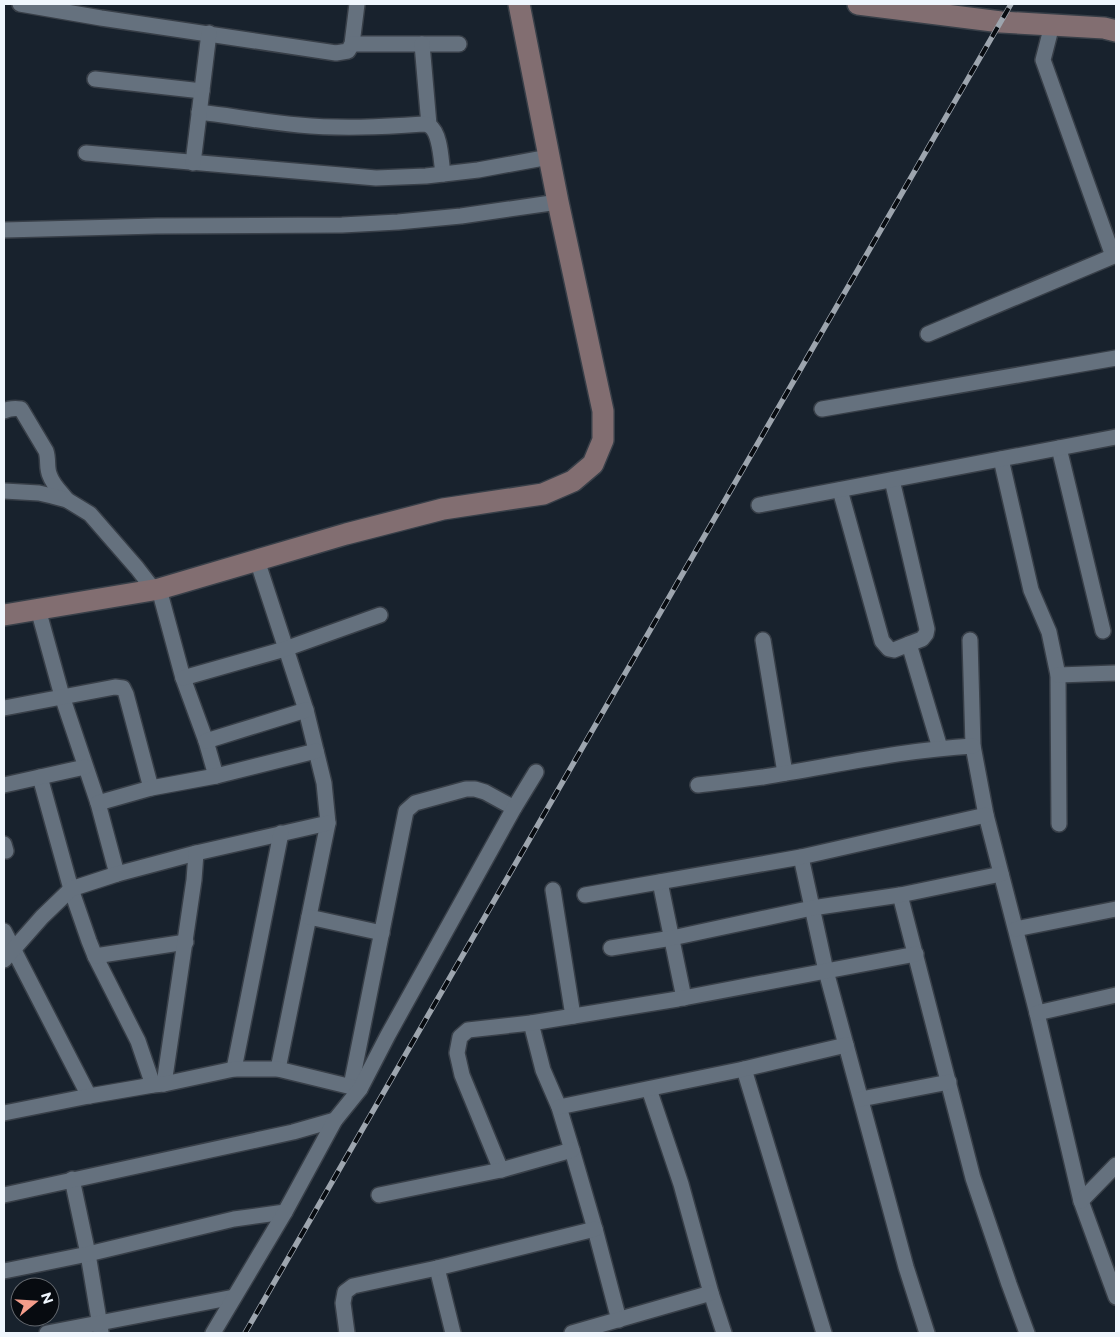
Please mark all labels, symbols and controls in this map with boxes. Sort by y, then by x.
north arrow [10,1277,60,1327]
text: N [37,1290,58,1306]

